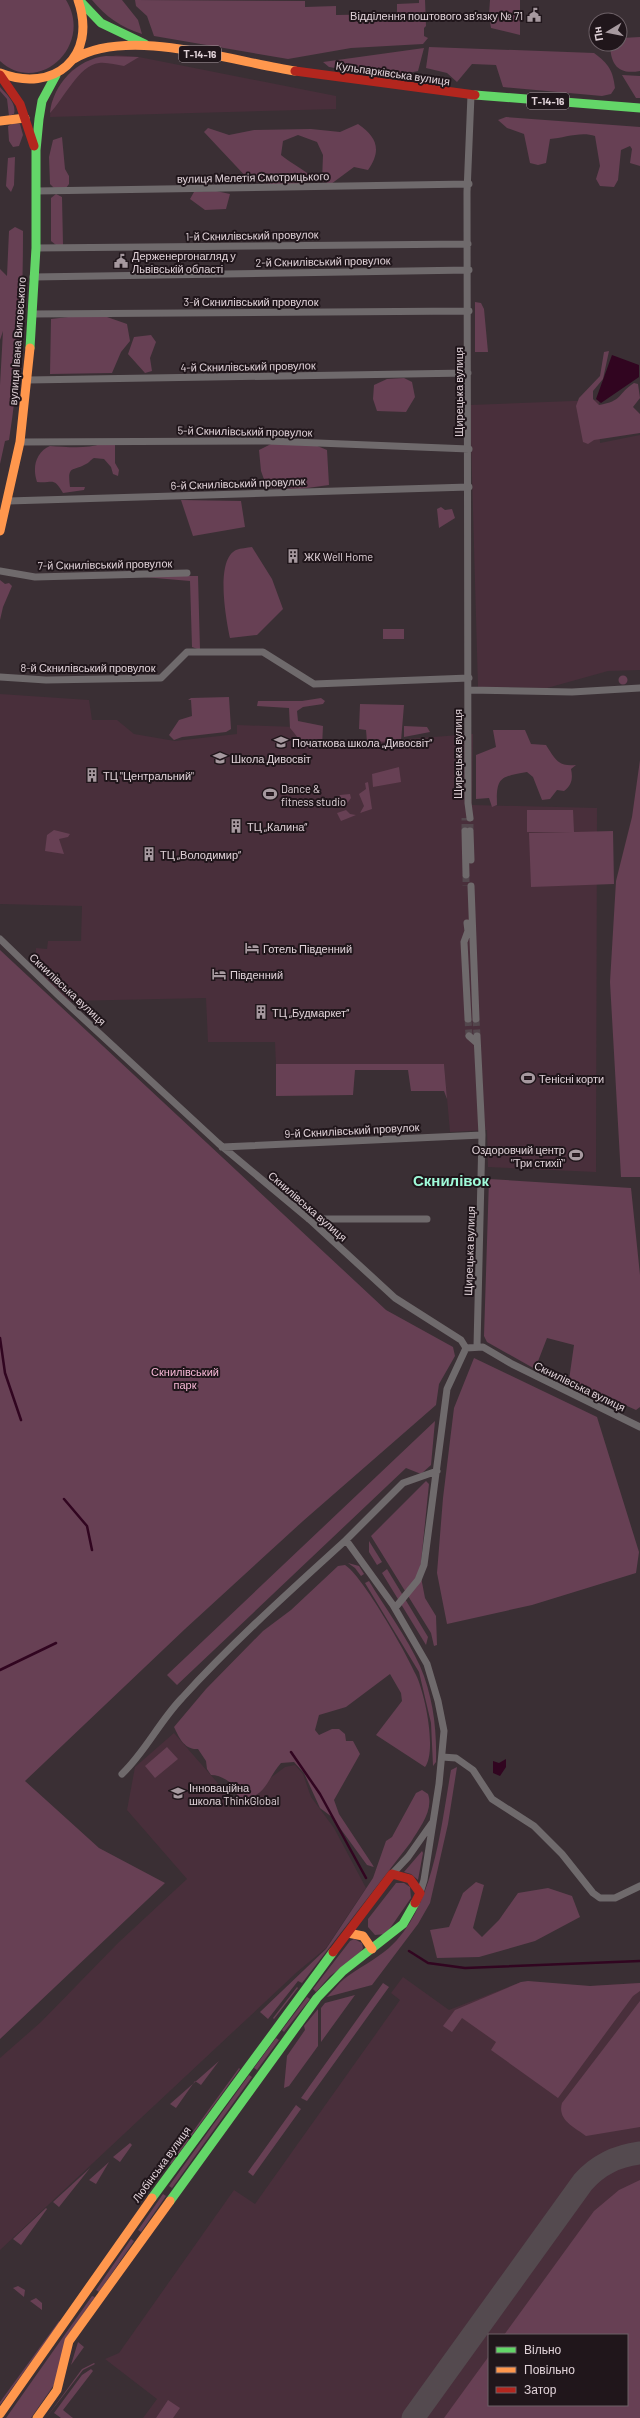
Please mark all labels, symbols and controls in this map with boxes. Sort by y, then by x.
public building icon: Відділення поштового зв’язку № 71 [526,7,542,23]
place label: Відділення поштового зв’язку № 71 [350,9,523,22]
north arrow [588,12,628,52]
text: Пн [590,26,605,42]
road number: Т-14-16 [179,46,221,62]
street label: Кульпарківська вулиця [335,59,451,87]
road number: Т-14-16 [527,93,569,109]
street label: вулиця Мелетія Смотрицького [177,169,329,185]
street label: 1-й Скнилівський провулок [185,227,319,243]
place label: Держенергонагляд у Львівській області [132,249,236,275]
public building icon: Держенергонагляд у Львівській області [113,253,129,269]
street label: 2-й Скнилівський провулок [255,253,391,269]
street label: вулиця Івана Виговського [6,276,28,406]
street label: 3-й Скнилівський провулок [184,295,319,308]
street label: Щирецька вулиця [452,347,465,437]
street label: 4-й Скнилівський провулок [180,358,316,374]
street label: 5-й Скнилівський провулок [177,423,313,439]
street label: 6-й Скнилівський провулок [170,474,306,492]
building icon: ЖК Well Home [285,548,301,564]
place label: ЖК Well Home [304,550,373,563]
street label: 7-й Скнилівський провулок [38,556,173,572]
street label: 8-й Скнилівський провулок [20,661,156,674]
street label: Щирецька вулиця [451,709,464,799]
school or university icon: Початкова школа „Дивосвіт“ [273,734,289,750]
place label: Початкова школа „Дивосвіт“ [292,736,432,749]
school or university icon: Школа Дивосвіт [212,750,228,766]
place label: Школа Дивосвіт [231,752,311,765]
building icon: ТЦ "Центральний" [84,767,100,783]
place label: ТЦ "Центральний" [103,769,194,782]
place label: Dance & fitness studio [281,782,346,808]
sports icon: Dance & fitness studio [262,786,278,802]
building icon: ТЦ „Калина“ [228,818,244,834]
place label: ТЦ „Калина“ [247,820,307,833]
building icon: ТЦ „Володимир“ [141,846,157,862]
place label: ТЦ „Володимир“ [160,848,241,861]
hotel icon: Готель Південний [244,940,260,956]
place label: Готель Південний [263,942,352,955]
street label: Скнилівська вулиця [27,950,109,1028]
hotel icon: Південний [211,966,227,982]
place label: Південний [230,968,283,981]
building icon: ТЦ „Будмаркет“ [253,1004,269,1020]
place label: ТЦ „Будмаркет“ [272,1006,349,1019]
sports icon: Тенісні корти [520,1070,536,1086]
place label: Тенісні корти [539,1072,604,1085]
street label: 9-й Скнилівський провулок [284,1120,420,1140]
place label: Оздоровчий центр "Три стихії" [472,1143,565,1169]
sports icon: Оздоровчий центр "Три стихії" [568,1147,584,1163]
street label: Скнилівська вулиця [266,1168,350,1244]
district label: Скнилівок [413,1171,489,1189]
street label: Щирецька вулиця [461,1206,477,1296]
street label: Скнилівська вулиця [532,1358,628,1414]
park label: Скнилівський парк [151,1365,219,1391]
place label: Інноваційна школа ThinkGlobal [189,1781,279,1807]
school or university icon: Інноваційна школа ThinkGlobal [170,1785,186,1801]
street label: Любінська вулиця [129,2124,193,2204]
legend [488,2334,628,2406]
text: Вільно [524,2342,562,2356]
text: Повільно [524,2362,575,2376]
text: Затор [524,2382,557,2397]

